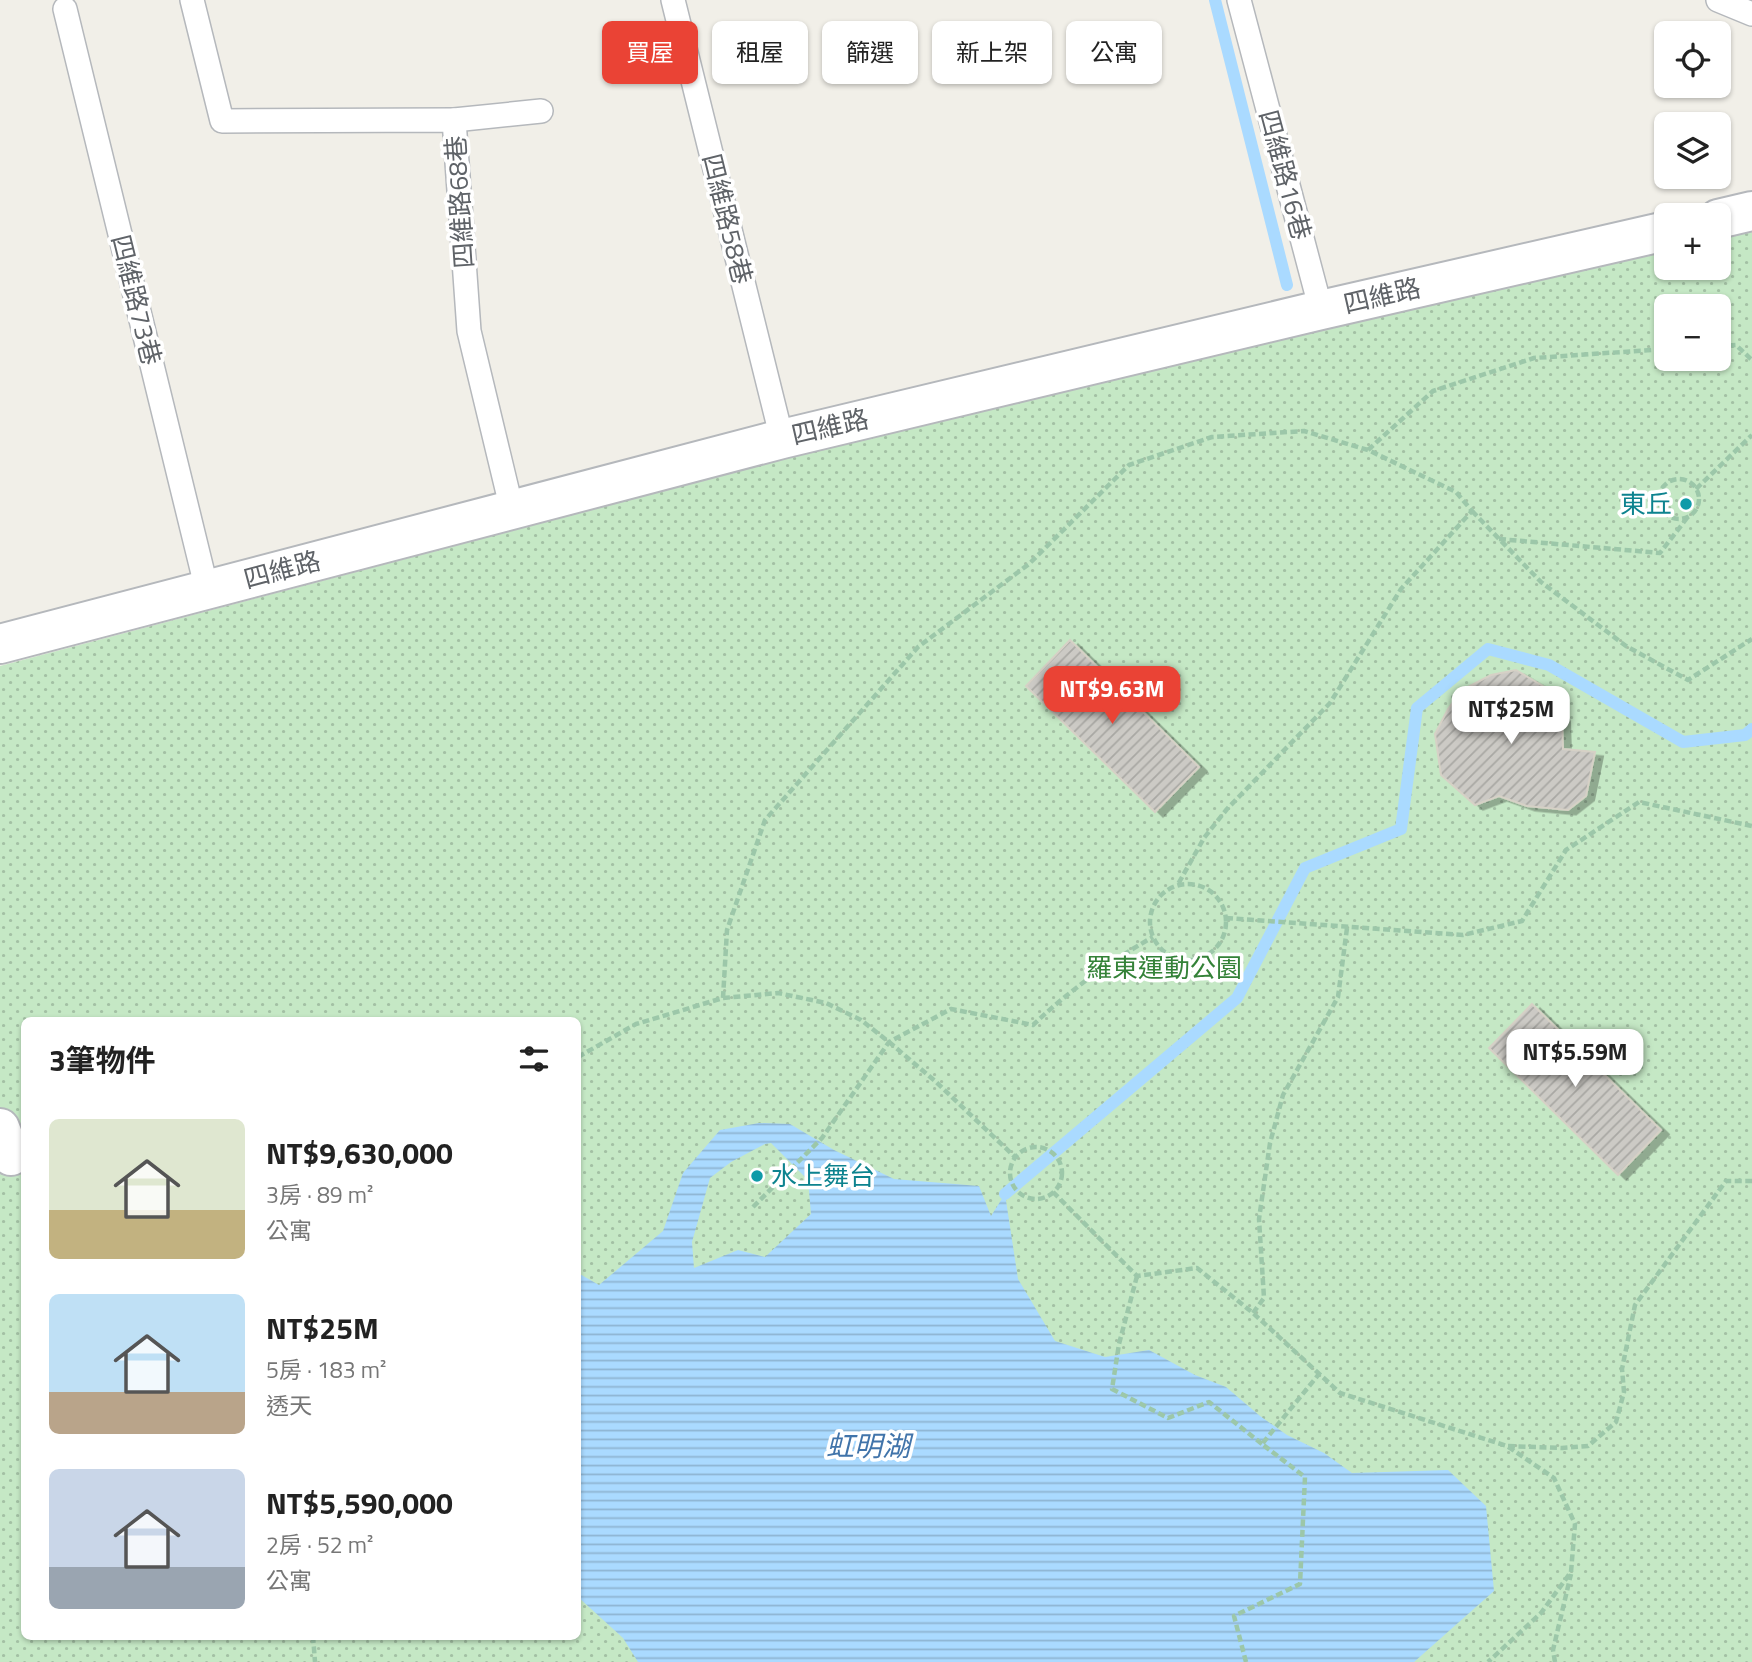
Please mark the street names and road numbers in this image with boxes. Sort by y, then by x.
street label: 四維路16巷 [1249,106,1322,244]
street label: 四維路68巷 [435,134,484,270]
street label: 四維路58巷 [692,150,763,288]
street label: 四維路73巷 [101,231,172,369]
street label: 四維路 [1339,268,1424,323]
street label: 四維路 [787,399,872,454]
street label: 四維路 [239,541,325,598]

